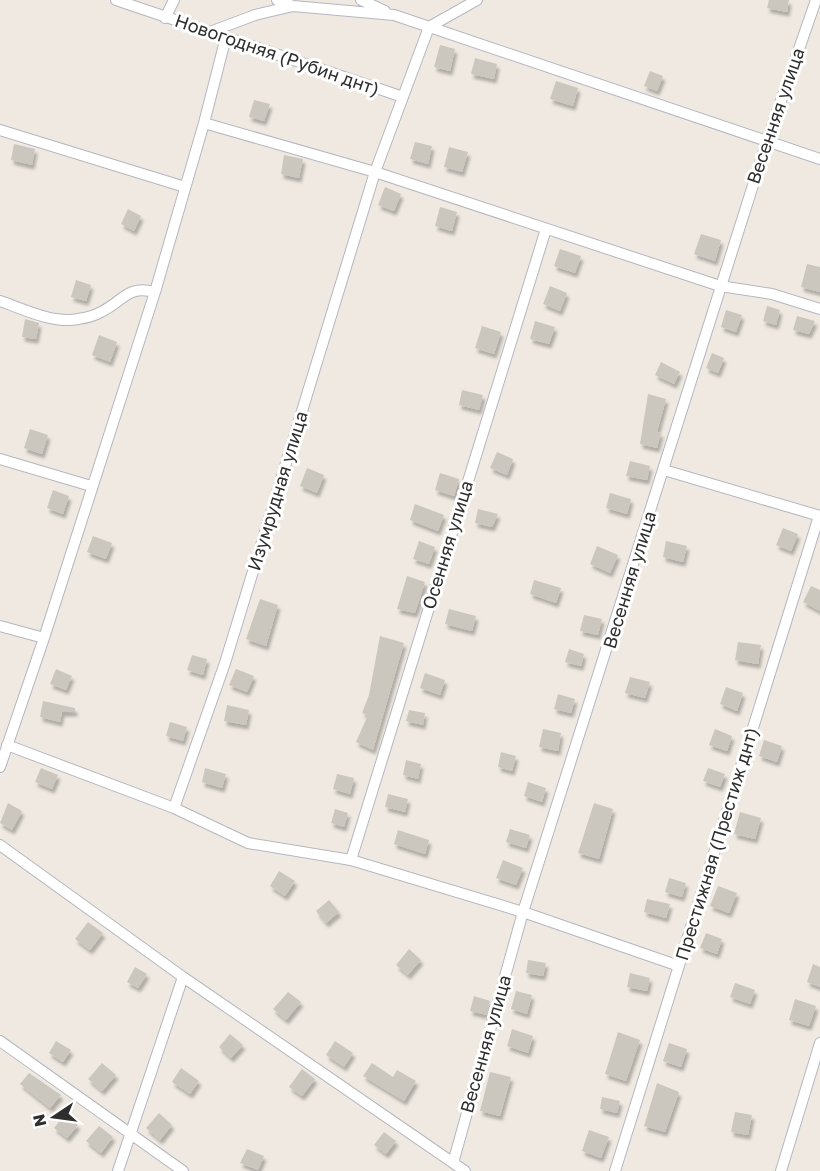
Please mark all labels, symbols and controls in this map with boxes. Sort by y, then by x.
street label: Новогодняя (Рубин днт) [172,9,382,99]
street label: Весенняя улица [741,45,809,187]
street label: Изумрудная улица [242,408,312,573]
street label: Осенняя улица [417,478,477,612]
street label: Весенняя улица [598,508,660,651]
street label: Престижная (Престиж днт) [670,724,762,963]
street label: Весенняя улица [455,972,515,1115]
north arrow [24,1087,84,1147]
text: N [28,1112,50,1129]

